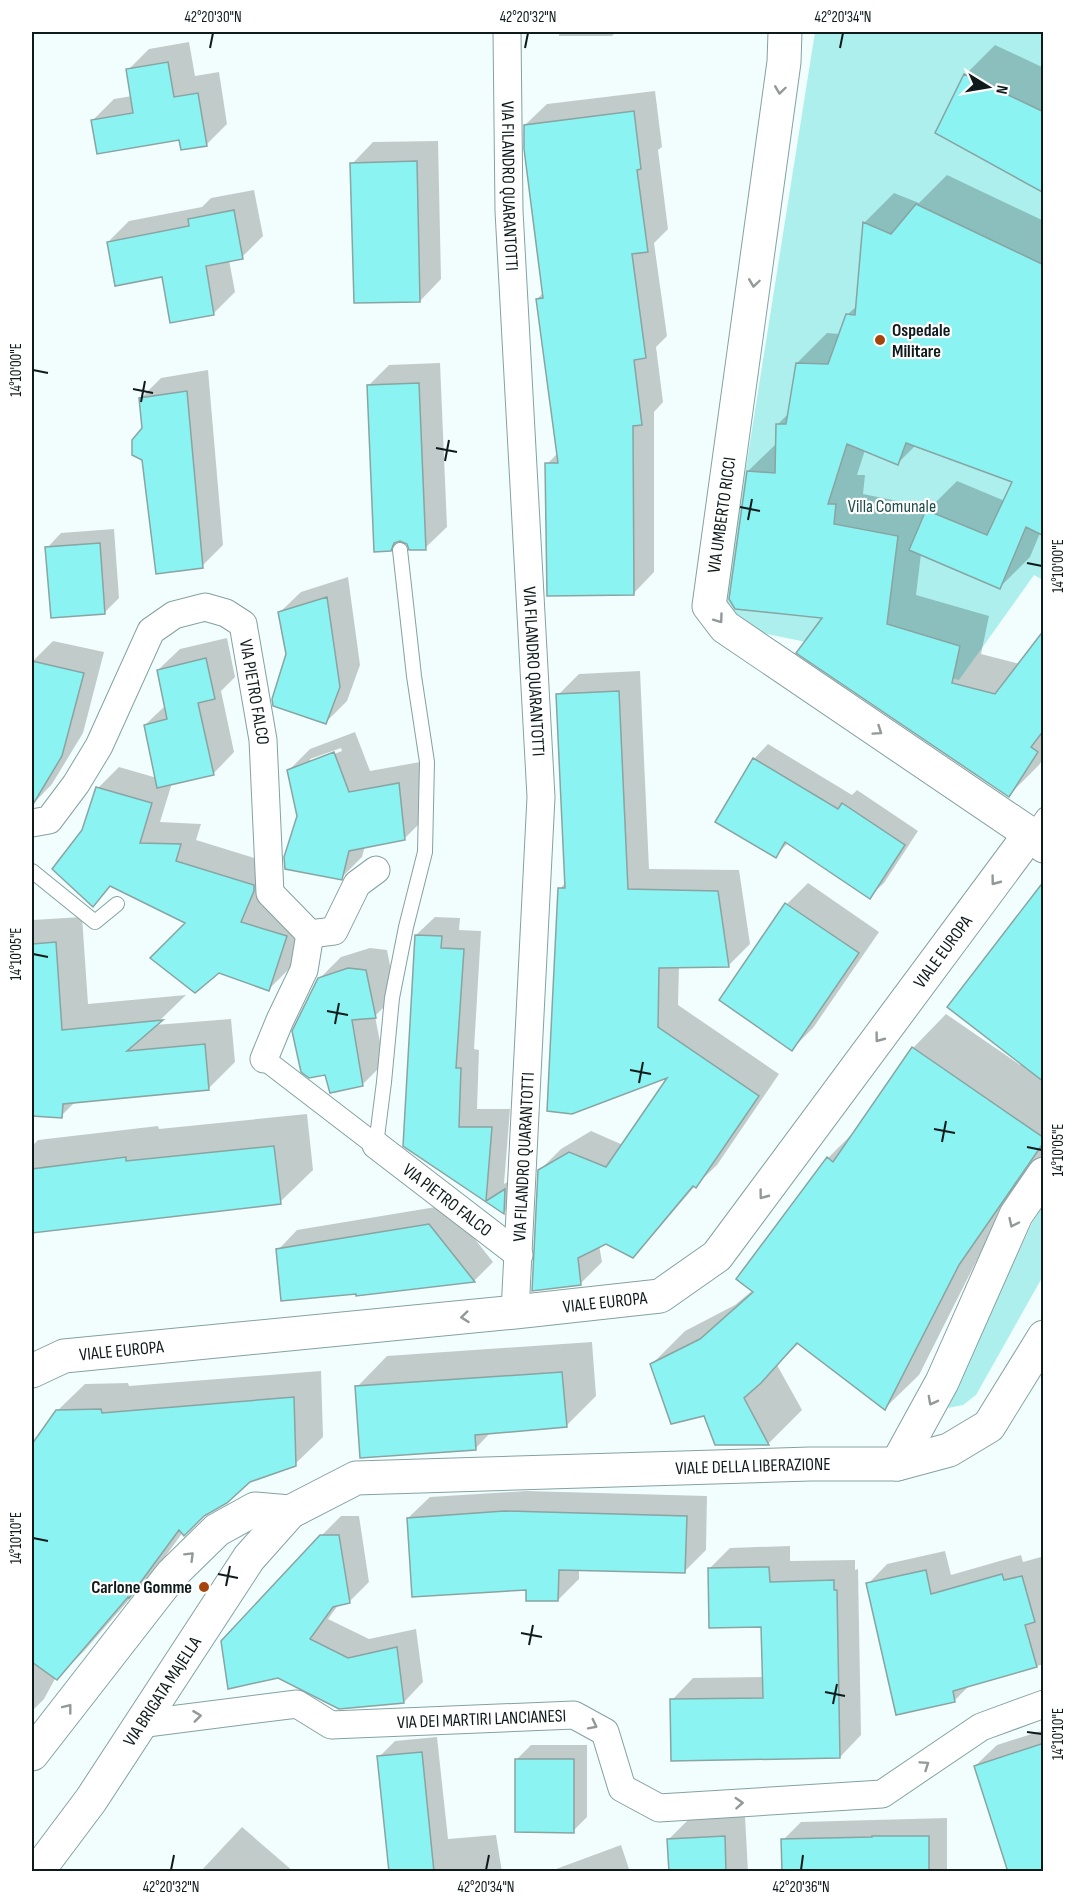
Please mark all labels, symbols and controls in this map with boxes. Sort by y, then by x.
text: 42°20'30"N [184,8,242,27]
text: 42°20'32"N [500,8,556,27]
text: 42°20'34"N [815,8,871,27]
north arrow [958,57,1018,117]
text: N [991,84,1011,96]
one-way arrow [775,85,787,94]
street label: VIA FILANDRO QUARANTOTTI [497,101,523,272]
one-way arrow [748,278,760,288]
place label: Ospedale Militare [892,320,950,362]
marker: Ospedale Militare [873,333,887,347]
text: 14°10'00"E [7,343,26,397]
street label: VIA UMBERTO RICCI [703,456,741,574]
park label: Villa Comunale [848,496,936,517]
text: 14°10'00"E [1049,539,1068,593]
street label: VIA FILANDRO QUARANTOTTI [519,586,549,757]
one-way arrow [712,612,723,623]
street label: VIA PIETRO FALCO [235,638,274,745]
one-way arrow [871,724,882,735]
one-way arrow [991,875,1002,886]
street label: VIALE EUROPA [909,911,977,992]
text: 14°10'05"E [7,928,26,981]
one-way arrow [875,1031,886,1042]
street label: VIA FILANDRO QUARANTOTTI [509,1072,539,1242]
text: 14°10'05"E [1049,1124,1068,1177]
street label: VIA PIETRO FALCO [399,1159,496,1241]
one-way arrow [759,1188,770,1199]
one-way arrow [1008,1217,1020,1228]
street label: VIALE EUROPA [562,1287,649,1317]
one-way arrow [461,1310,470,1323]
street label: VIALE EUROPA [78,1336,165,1365]
one-way arrow [928,1394,939,1405]
street label: VIALE DELLA LIBERAZIONE [675,1453,831,1479]
text: 14°10'10"E [7,1512,26,1564]
one-way arrow [183,1553,194,1564]
place label: Carlone Gomme [91,1577,192,1598]
marker: Carlone Gomme [197,1580,211,1594]
street label: VIA BRIGATA MAJELLA [119,1632,206,1750]
one-way arrow [60,1703,71,1714]
street label: VIA DEI MARTIRI LANCIANESI [397,1705,567,1733]
text: 14°10'10"E [1049,1708,1068,1760]
one-way arrow [192,1711,202,1723]
one-way arrow [586,1718,597,1730]
one-way arrow [918,1761,929,1772]
one-way arrow [735,1796,744,1809]
text: 42°20'32"N [143,1878,199,1897]
text: 42°20'34"N [458,1878,514,1897]
text: 42°20'36"N [772,1878,830,1897]

